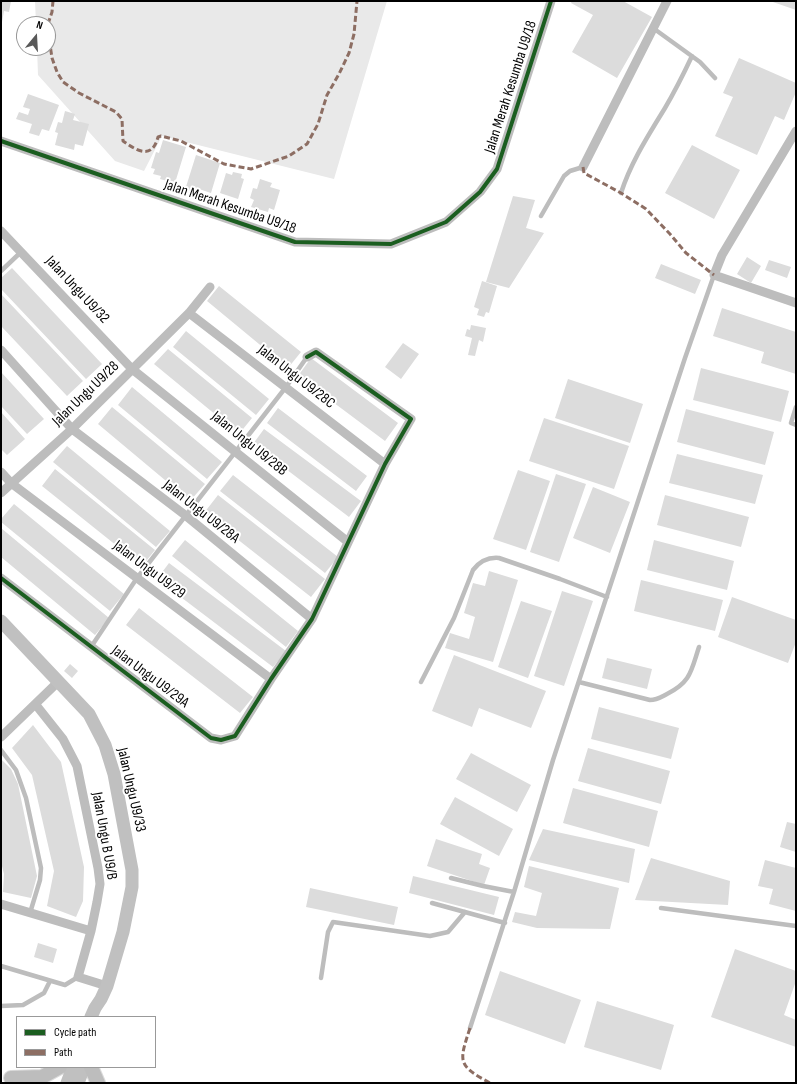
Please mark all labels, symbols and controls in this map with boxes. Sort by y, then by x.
north arrow [16,16,56,56]
text: N [35,18,44,32]
street label: Jalan Merah Kesumba U9/18 [481,18,541,156]
street label: Jalan Merah Kesumba U9/18 [162,176,298,238]
street label: Jalan Ungu U9/32 [41,253,113,327]
street label: Jalan Ungu U9/28C [254,341,338,413]
street label: Jalan Ungu U9/28 [49,358,123,430]
street label: Jalan Ungu U9/28B [207,408,291,480]
street label: Jalan Ungu U9/28A [159,476,243,548]
street label: Jalan Ungu U9/29 [109,537,189,603]
street label: Jalan Ungu U9/29A [108,642,192,712]
street label: Jalan Ungu U9/33 [113,746,149,834]
street label: Jalan Ungu B U9/B [87,791,121,881]
legend [16,1016,156,1068]
text: Cycle path [54,1025,96,1040]
text: Path [54,1045,72,1060]

